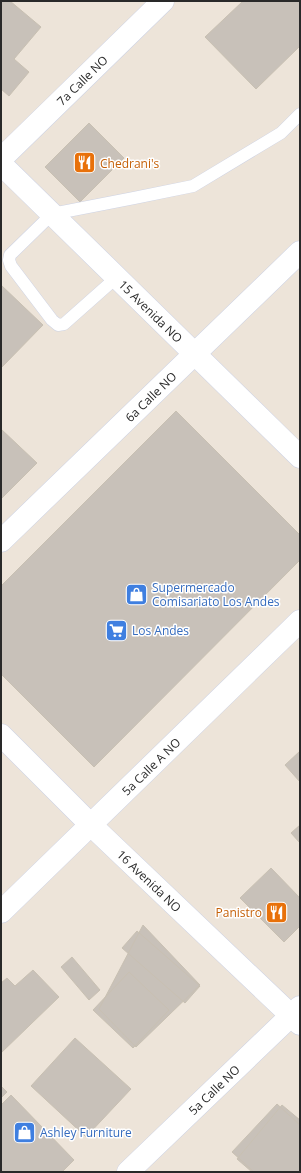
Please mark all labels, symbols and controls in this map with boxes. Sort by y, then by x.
street label: 7a Calle NO [53,51,111,109]
restaurant icon: Chedrani's [72,150,98,176]
place label: Chedrani's [100,155,160,172]
street label: 15 Avenida NO [115,276,187,346]
street label: 6a Calle NO [121,368,180,425]
place label: Supermercado Comisariato Los Andes [152,579,280,610]
shop icon: Supermercado Comisariato Los Andes [124,581,150,607]
supermarket icon: Los Andes [103,617,129,643]
place label: Los Andes [132,622,189,639]
street label: 5a Calle A NO [118,734,184,799]
street label: 16 Avenida NO [113,846,185,915]
restaurant icon: Panistro [264,899,290,925]
place label: Panistro [216,904,262,921]
street label: 5a Calle NO [184,1061,243,1118]
shop icon: Ashley Furniture [11,1119,37,1145]
place label: Ashley Furniture [40,1124,132,1141]

